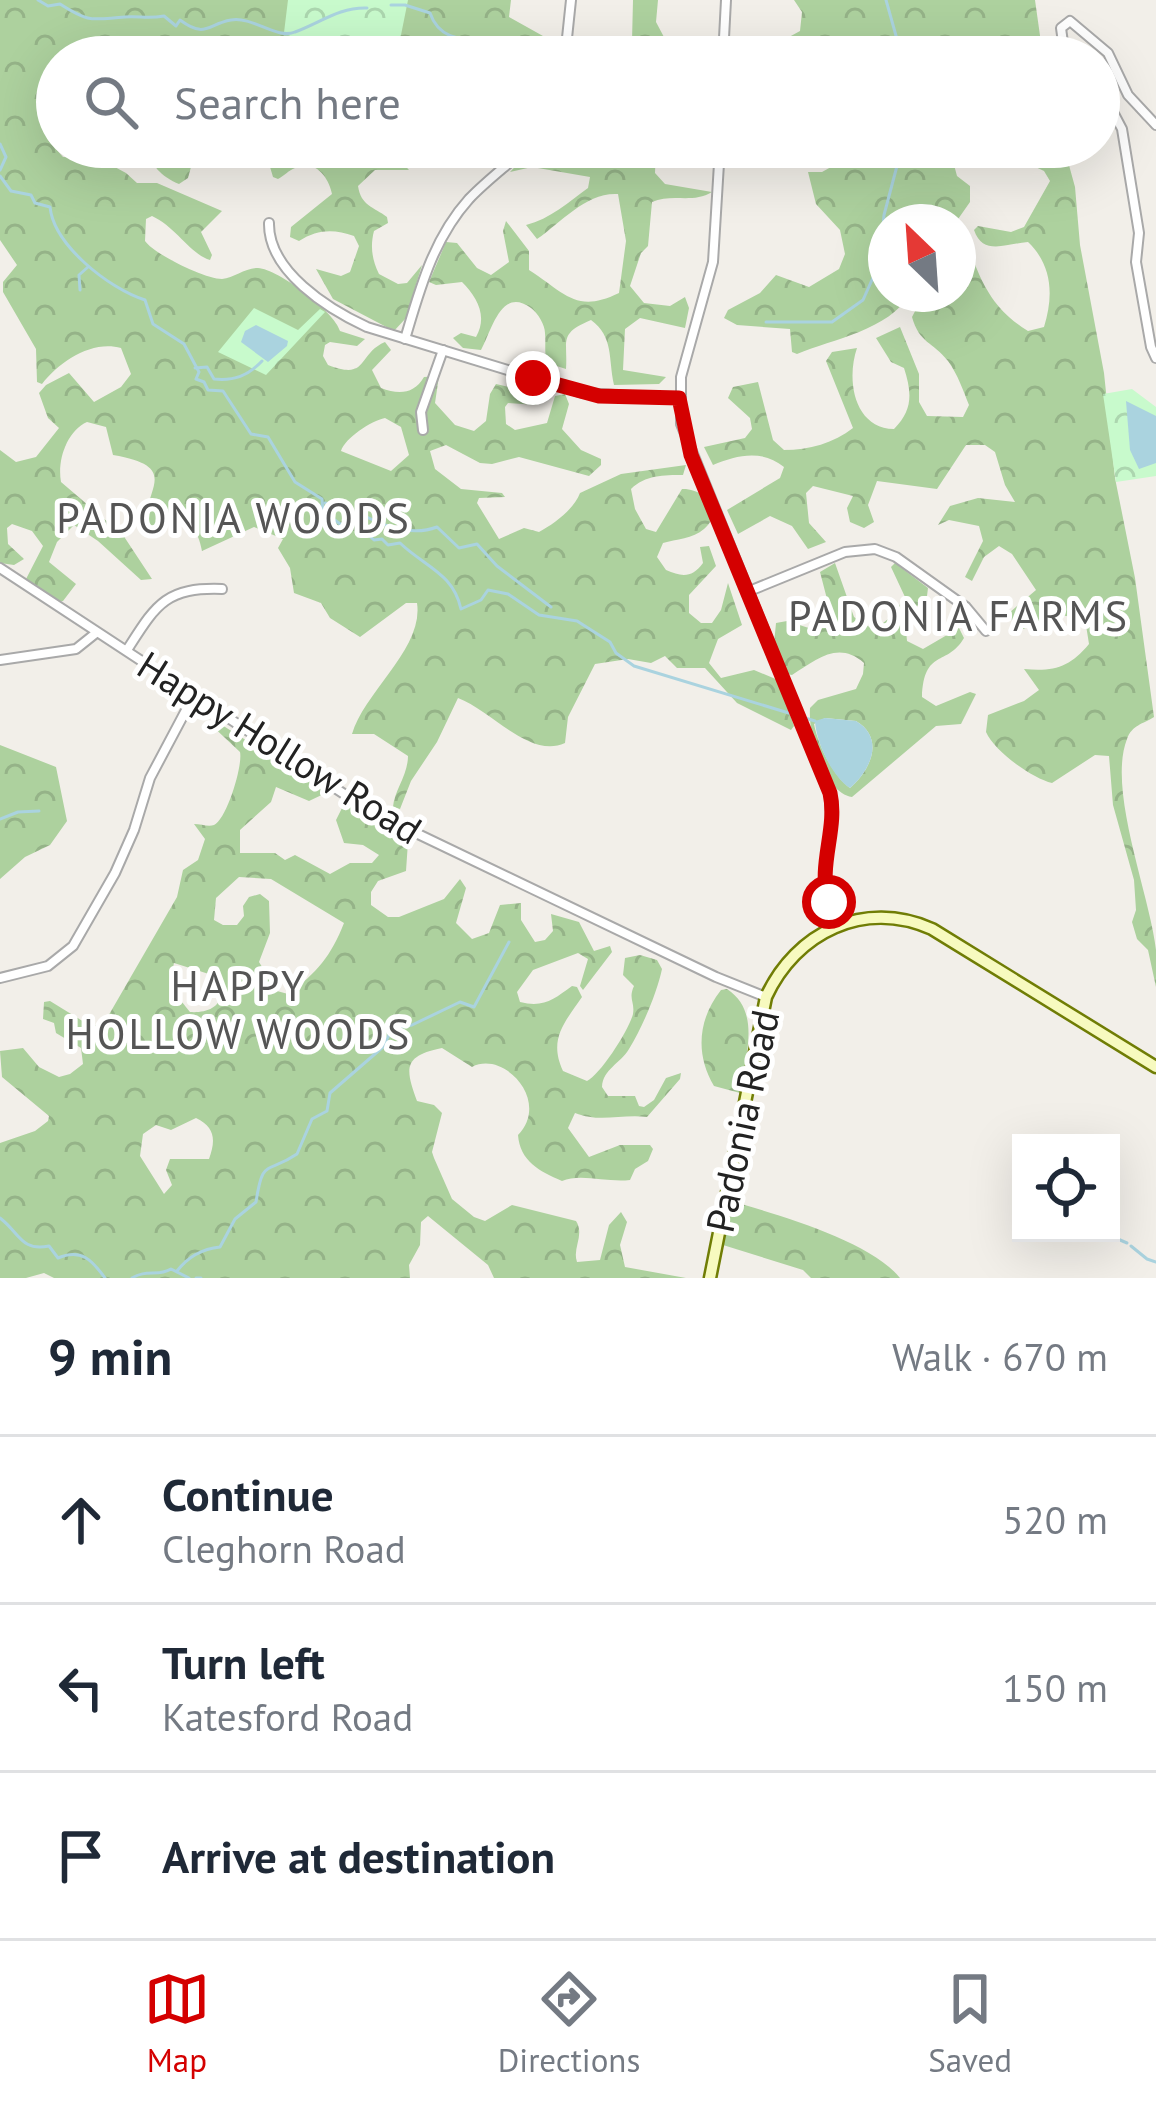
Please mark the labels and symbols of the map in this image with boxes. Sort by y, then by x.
north arrow [868,204,976,312]
route end [506,351,560,405]
district label: PADONIA WOODS [56,490,412,545]
district label: PADONIA FARMS [788,588,1130,643]
street label: Happy Hollow Road [128,639,432,855]
route start [802,875,856,929]
district label: HAPPY HOLLOW WOODS [66,958,412,1061]
street label: Padonia Road [694,1005,790,1237]

